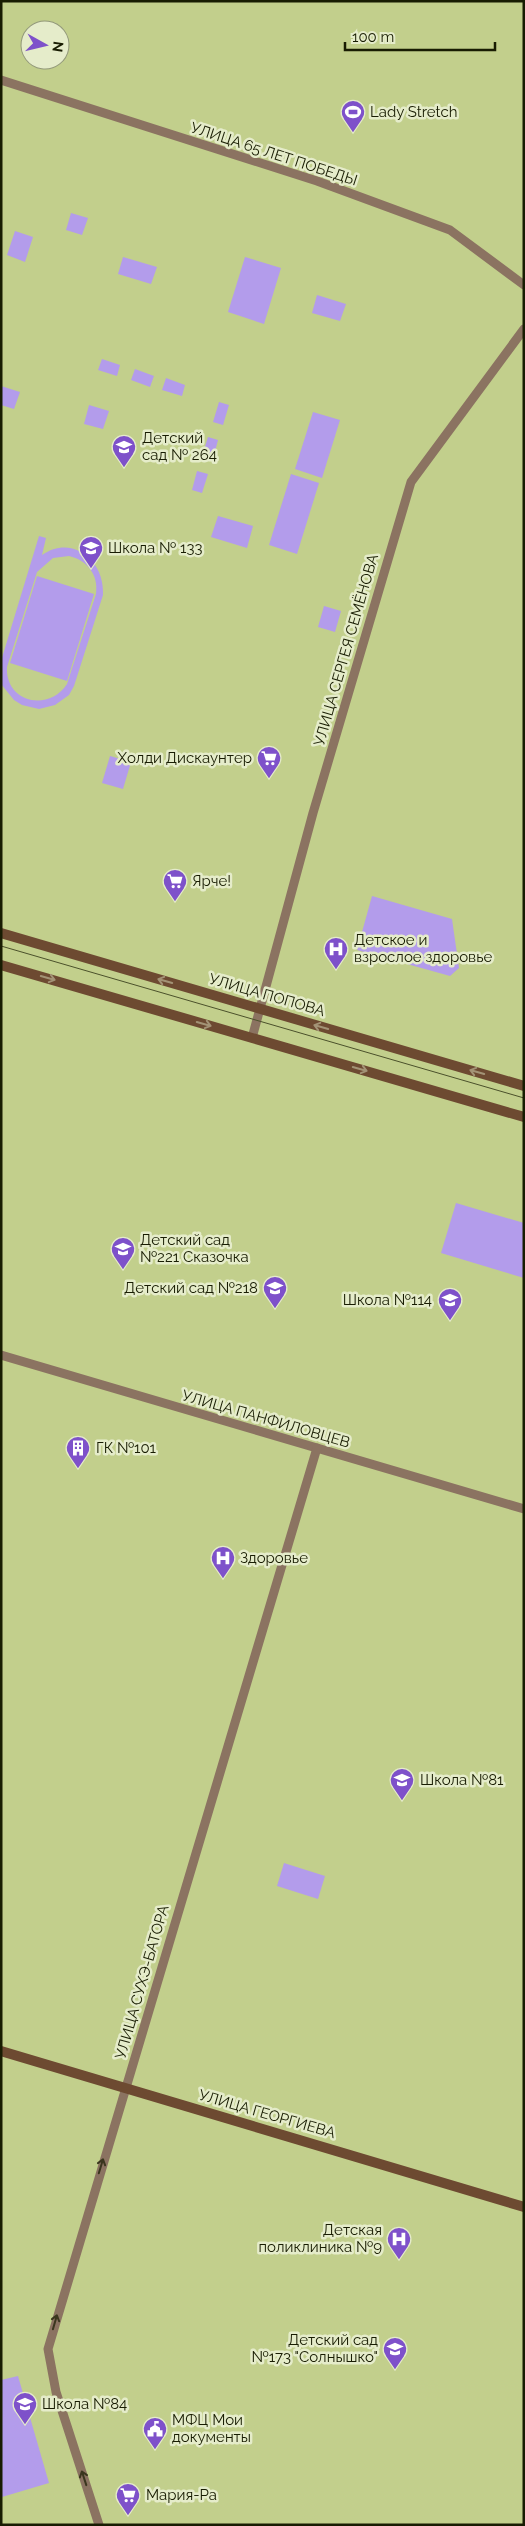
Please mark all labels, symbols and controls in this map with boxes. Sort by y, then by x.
north arrow [20,20,70,70]
scale bar [345,20,495,52]
text: 100 m [352,28,394,46]
text: N [49,40,67,53]
sports icon: Lady Stretch [340,99,366,133]
place label: Lady Stretch [370,103,457,121]
street label: УЛИЦА 65 ЛЕТ ПОБЕДЫ [188,118,360,190]
place label: Детский сад № 264 [142,429,217,464]
school or university icon: Детский сад № 264 [111,434,137,468]
school or university icon: Школа № 133 [78,535,104,569]
place label: Школа № 133 [108,539,202,557]
street label: УЛИЦА СЕРГЕЯ СЕМЁНОВА [309,552,382,748]
supermarket icon: Холди Дискаунтер [256,745,282,779]
place label: Холди Дискаунтер [117,749,252,767]
supermarket icon: Ярче! [162,868,188,902]
place label: Ярче! [192,872,231,890]
place label: Детское и взрослое здоровье [354,931,492,966]
hospital icon: Детское и взрослое здоровье [323,936,349,970]
street label: УЛИЦА ПОПОВА [207,970,327,1020]
one-way arrow [40,974,56,984]
one-way arrow [157,976,173,986]
one-way arrow [196,1020,212,1030]
one-way arrow [313,1021,329,1031]
one-way arrow [352,1065,368,1075]
one-way arrow [469,1067,485,1077]
place label: Детский сад №221 Сказочка [140,1231,249,1266]
school or university icon: Детский сад №221 Сказочка [110,1236,136,1270]
school or university icon: Детский сад №218 [262,1275,288,1309]
place label: Детский сад №218 [124,1279,258,1297]
school or university icon: Школа №114 [437,1287,463,1321]
place label: Школа №114 [343,1291,432,1309]
street label: УЛИЦА ПАНФИЛОВЦЕВ [180,1386,352,1452]
building icon: ГК №101 [65,1435,91,1469]
place label: ГК №101 [96,1439,157,1457]
hospital icon: Здоровье [210,1545,236,1579]
place label: Здоровье [240,1549,308,1567]
school or university icon: Школа №81 [389,1767,415,1801]
place label: Школа №81 [420,1771,504,1789]
street label: УЛИЦА СУХЭ-БАТОРА [111,1903,173,2061]
street label: УЛИЦА ГЕОРГИЕВА [197,2086,337,2142]
one-way arrow [97,2159,106,2175]
place label: Детская поликлиника №9 [259,2221,382,2256]
hospital icon: Детская поликлиника №9 [386,2226,412,2260]
one-way arrow [51,2315,61,2331]
place label: Детский сад №173 "Солнышко" [252,2331,378,2366]
school or university icon: Детский сад №173 "Солнышко" [382,2336,408,2370]
school or university icon: Школа №84 [12,2391,38,2425]
place label: Школа №84 [42,2395,127,2413]
place label: МФЦ Мои документы [172,2411,251,2446]
public building icon: МФЦ Мои документы [142,2416,168,2450]
one-way arrow [79,2471,89,2487]
supermarket icon: Мария-Ра [115,2482,141,2516]
place label: Мария-Ра [146,2486,217,2504]

